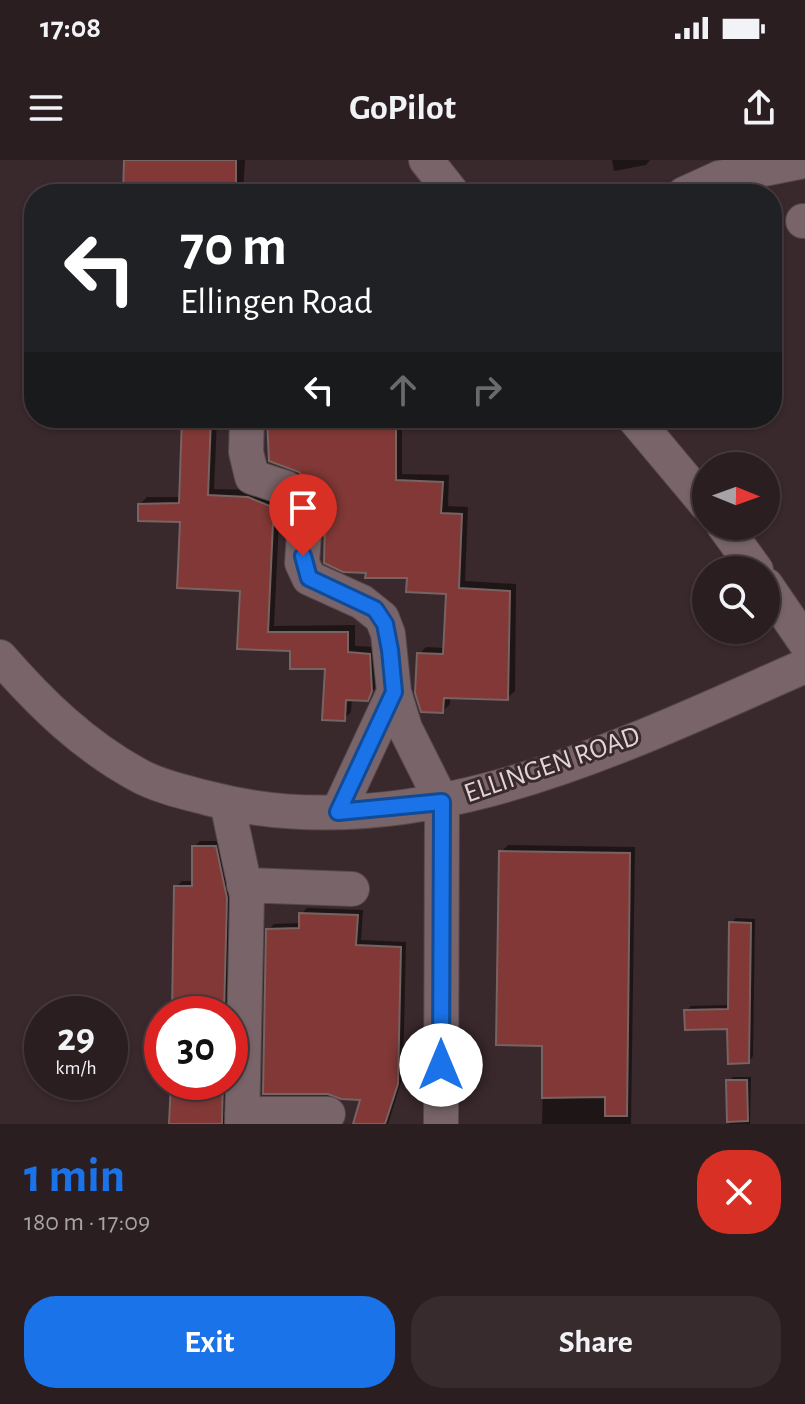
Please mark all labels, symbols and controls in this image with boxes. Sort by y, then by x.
text: 17:08 [40,13,101,43]
icon: menu [24,86,68,130]
icon: share [737,86,781,130]
text: GoPilot [349,90,456,126]
icon: left [48,216,152,320]
text: 70 m [180,219,287,275]
text: Ellingen Road [180,284,373,320]
icon: left [297,368,341,412]
icon: ahead [381,368,425,412]
icon: right [465,368,509,412]
north arrow [692,452,780,540]
map controls [692,452,780,644]
pin [269,474,337,556]
icon: arrive [281,486,325,530]
button: search [692,556,780,644]
street label: ELLINGEN ROAD [460,722,644,808]
speed limit sign: 30 [144,996,248,1100]
text: 29 [57,1018,95,1058]
position arrow [399,1023,483,1107]
text: km/h [55,1058,97,1078]
button: close [697,1150,781,1234]
text: 1 min [24,1153,125,1201]
text: 180 m · 17:09 [24,1209,150,1235]
button: Exit [24,1296,395,1388]
button: Share [411,1296,781,1388]

